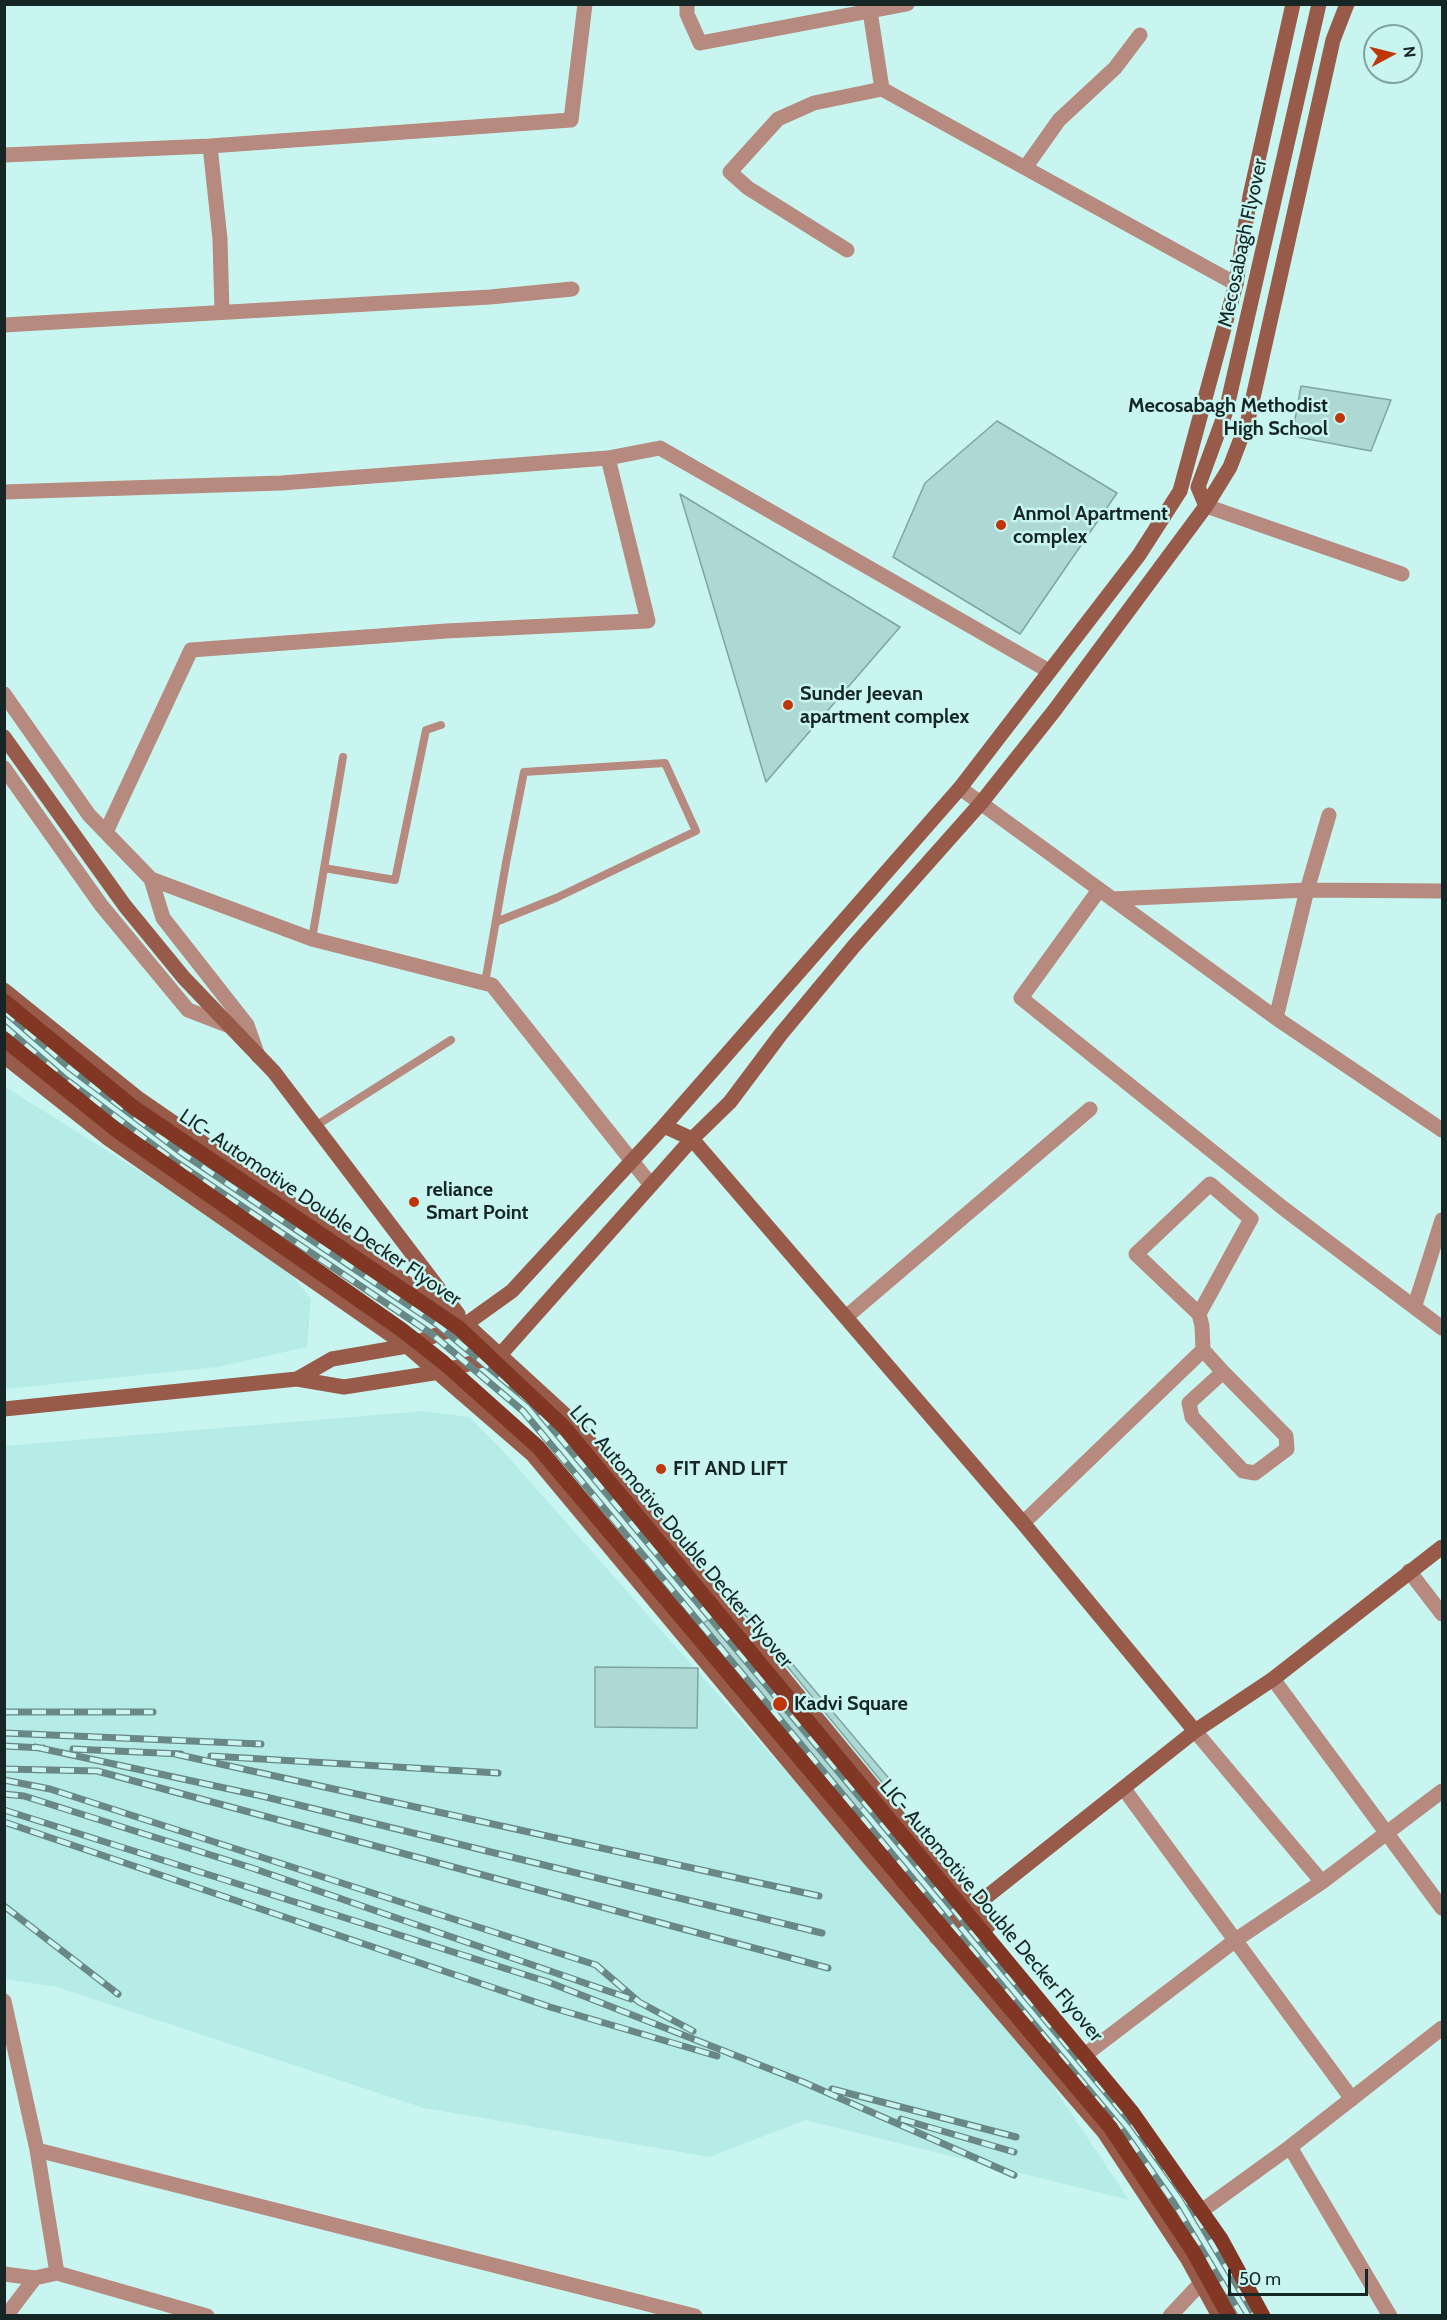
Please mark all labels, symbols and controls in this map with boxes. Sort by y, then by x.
north arrow [1363,24,1423,84]
text: N [1399,45,1419,59]
street label: Mecosabagh Flyover [1213,156,1273,330]
place label: Mecosabagh Methodist High School [1128,394,1328,441]
marker: Mecosabagh Methodist High School [1333,411,1347,425]
place label: Anmol Apartment complex [1013,502,1168,549]
marker: Anmol Apartment complex [994,518,1008,532]
place label: Sunder Jeevan apartment complex [800,682,969,729]
marker: Sunder Jeevan apartment complex [781,698,795,712]
street label: LIC- Automotive Double Decker Flyover [174,1104,466,1312]
place label: reliance Smart Point [426,1178,528,1225]
marker: reliance Smart Point [407,1195,421,1209]
street label: LIC- Automotive Double Decker Flyover [564,1401,798,1673]
place label: FIT AND LIFT [673,1457,787,1481]
marker: FIT AND LIFT [654,1462,668,1476]
place label: Kadvi Square [794,1692,908,1716]
marker: Kadvi Square [771,1695,789,1713]
street label: LIC- Automotive Double Decker Flyover [874,1775,1108,2047]
scale bar [1231,2257,1370,2295]
text: 50 m [1239,2268,1281,2290]

